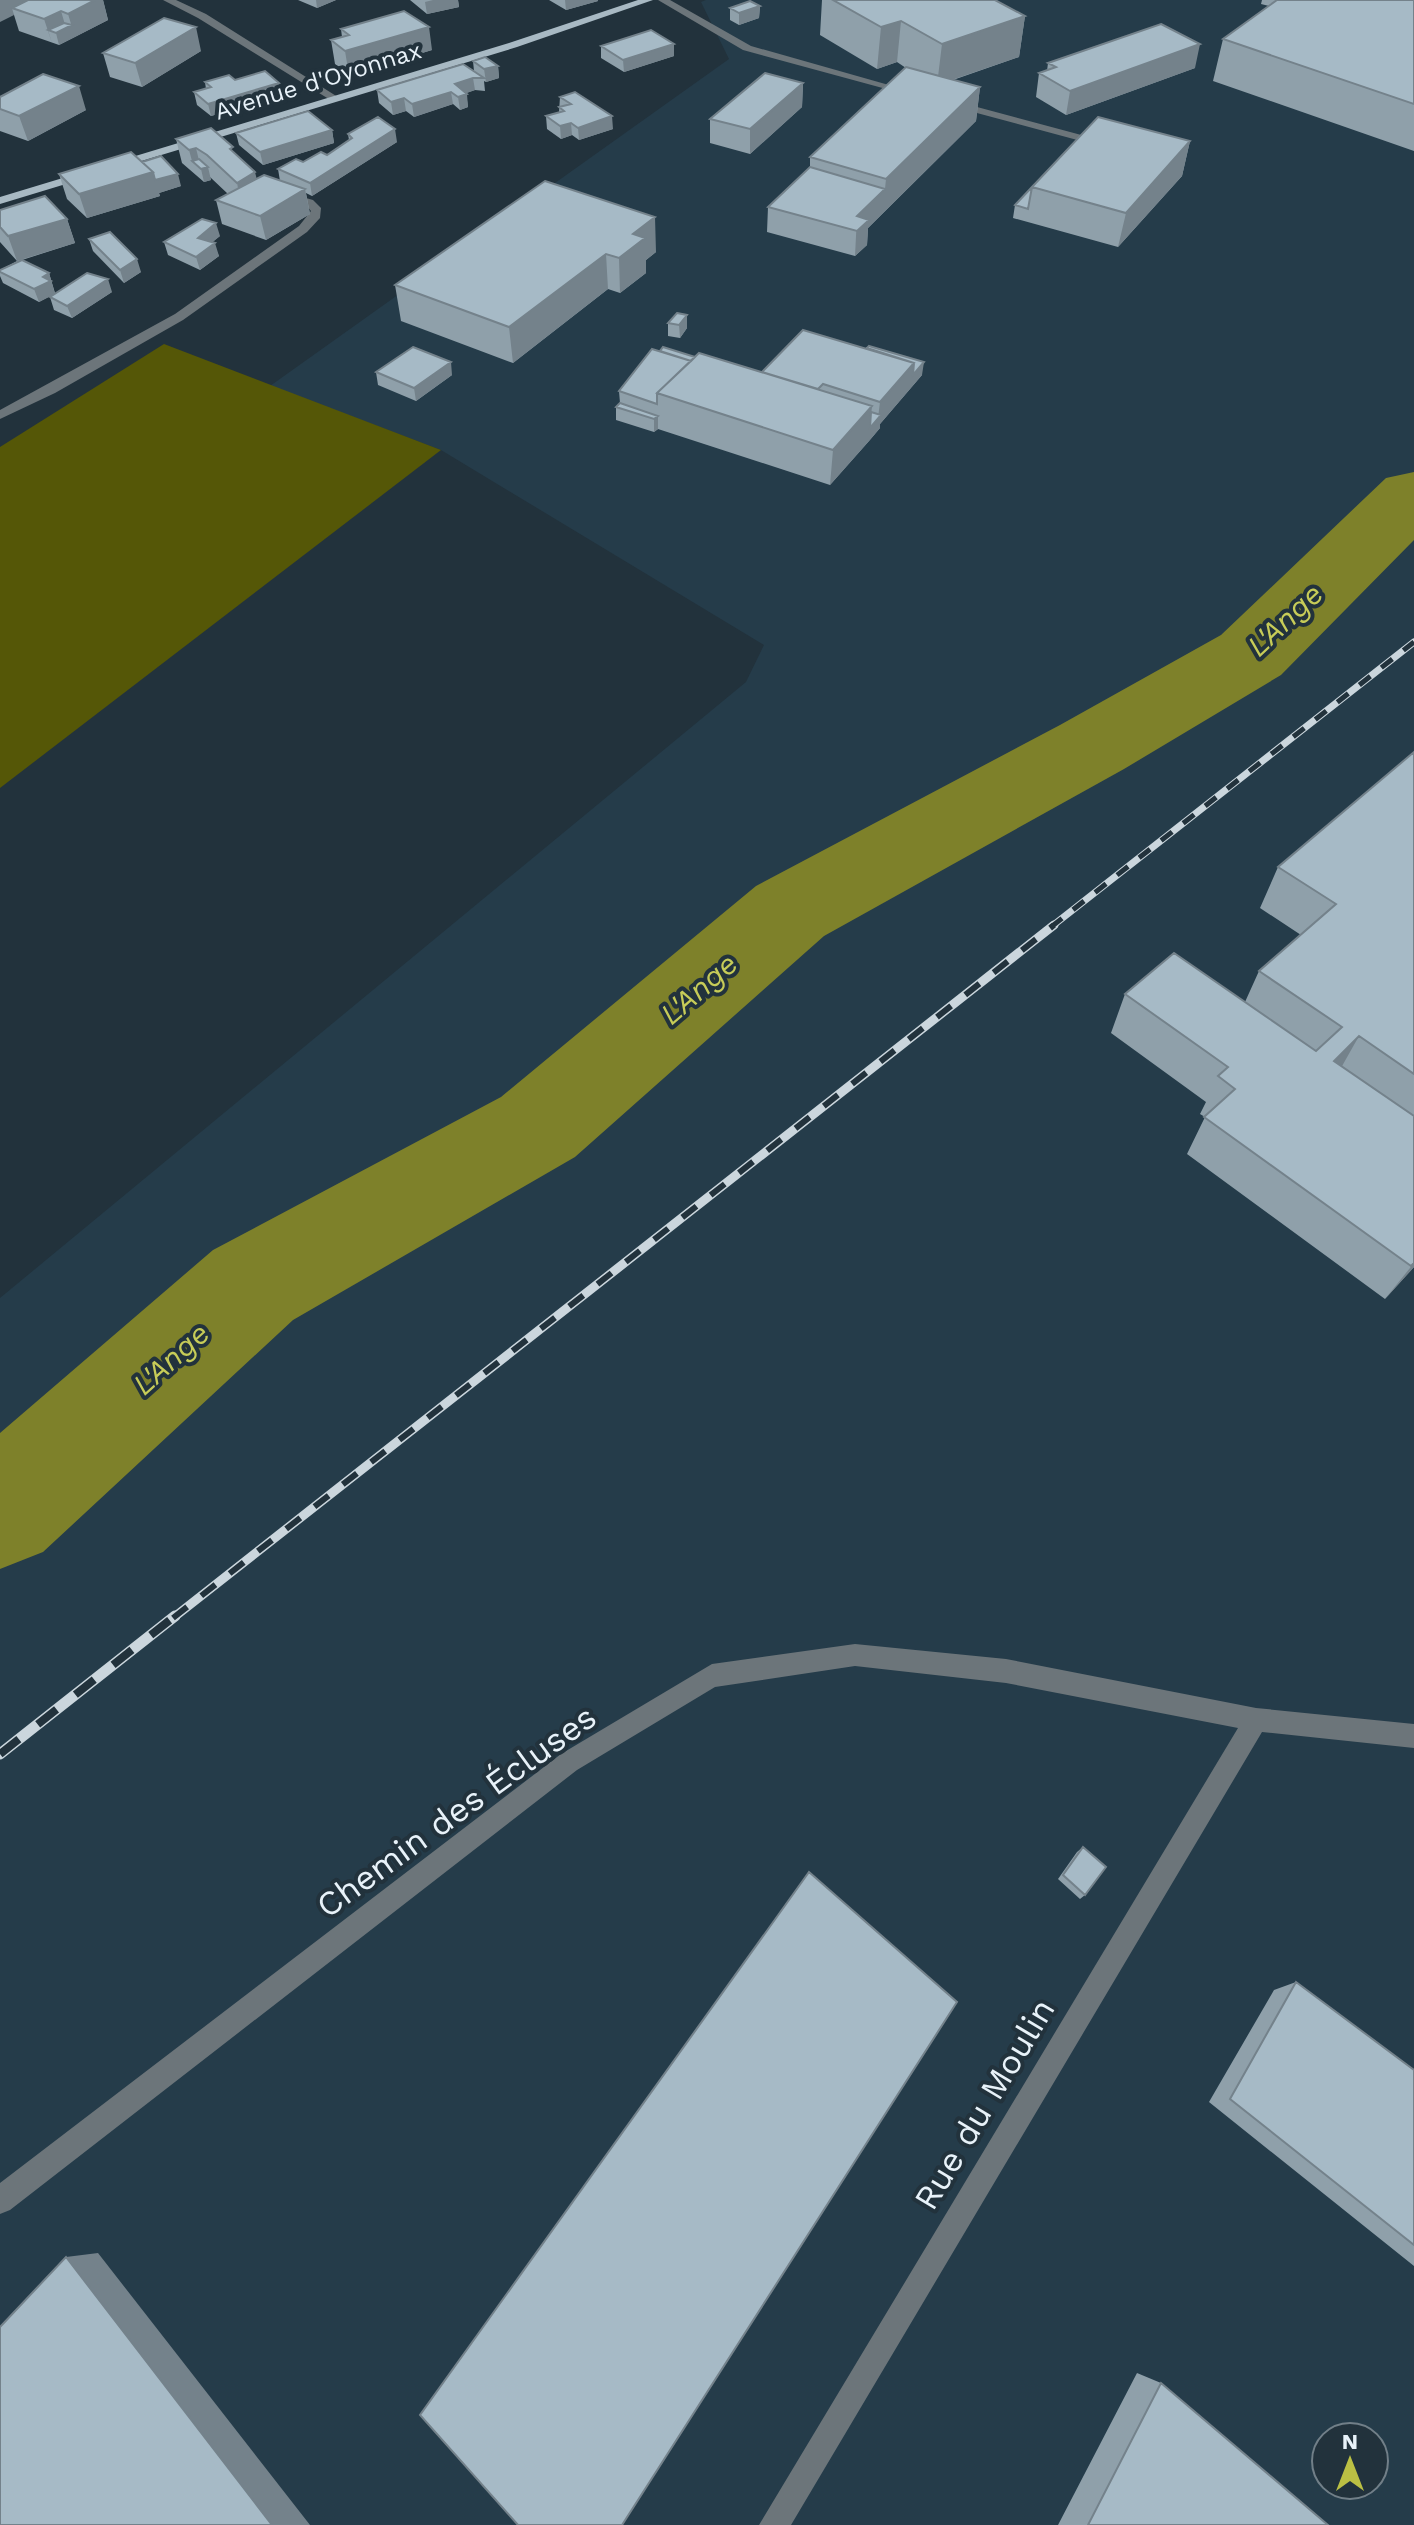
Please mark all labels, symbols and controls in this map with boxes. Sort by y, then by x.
street label: Avenue d'Oyonnax [211,36,425,126]
water label: L'Ange [1240,576,1330,663]
water label: L'Ange [653,946,744,1032]
water label: L'Ange [125,1315,216,1402]
street label: Chemin des Écluses [309,1696,603,1926]
street label: Rue du Moulin [905,1991,1063,2217]
north arrow [1310,2421,1390,2501]
text: N [1342,2429,1358,2454]

